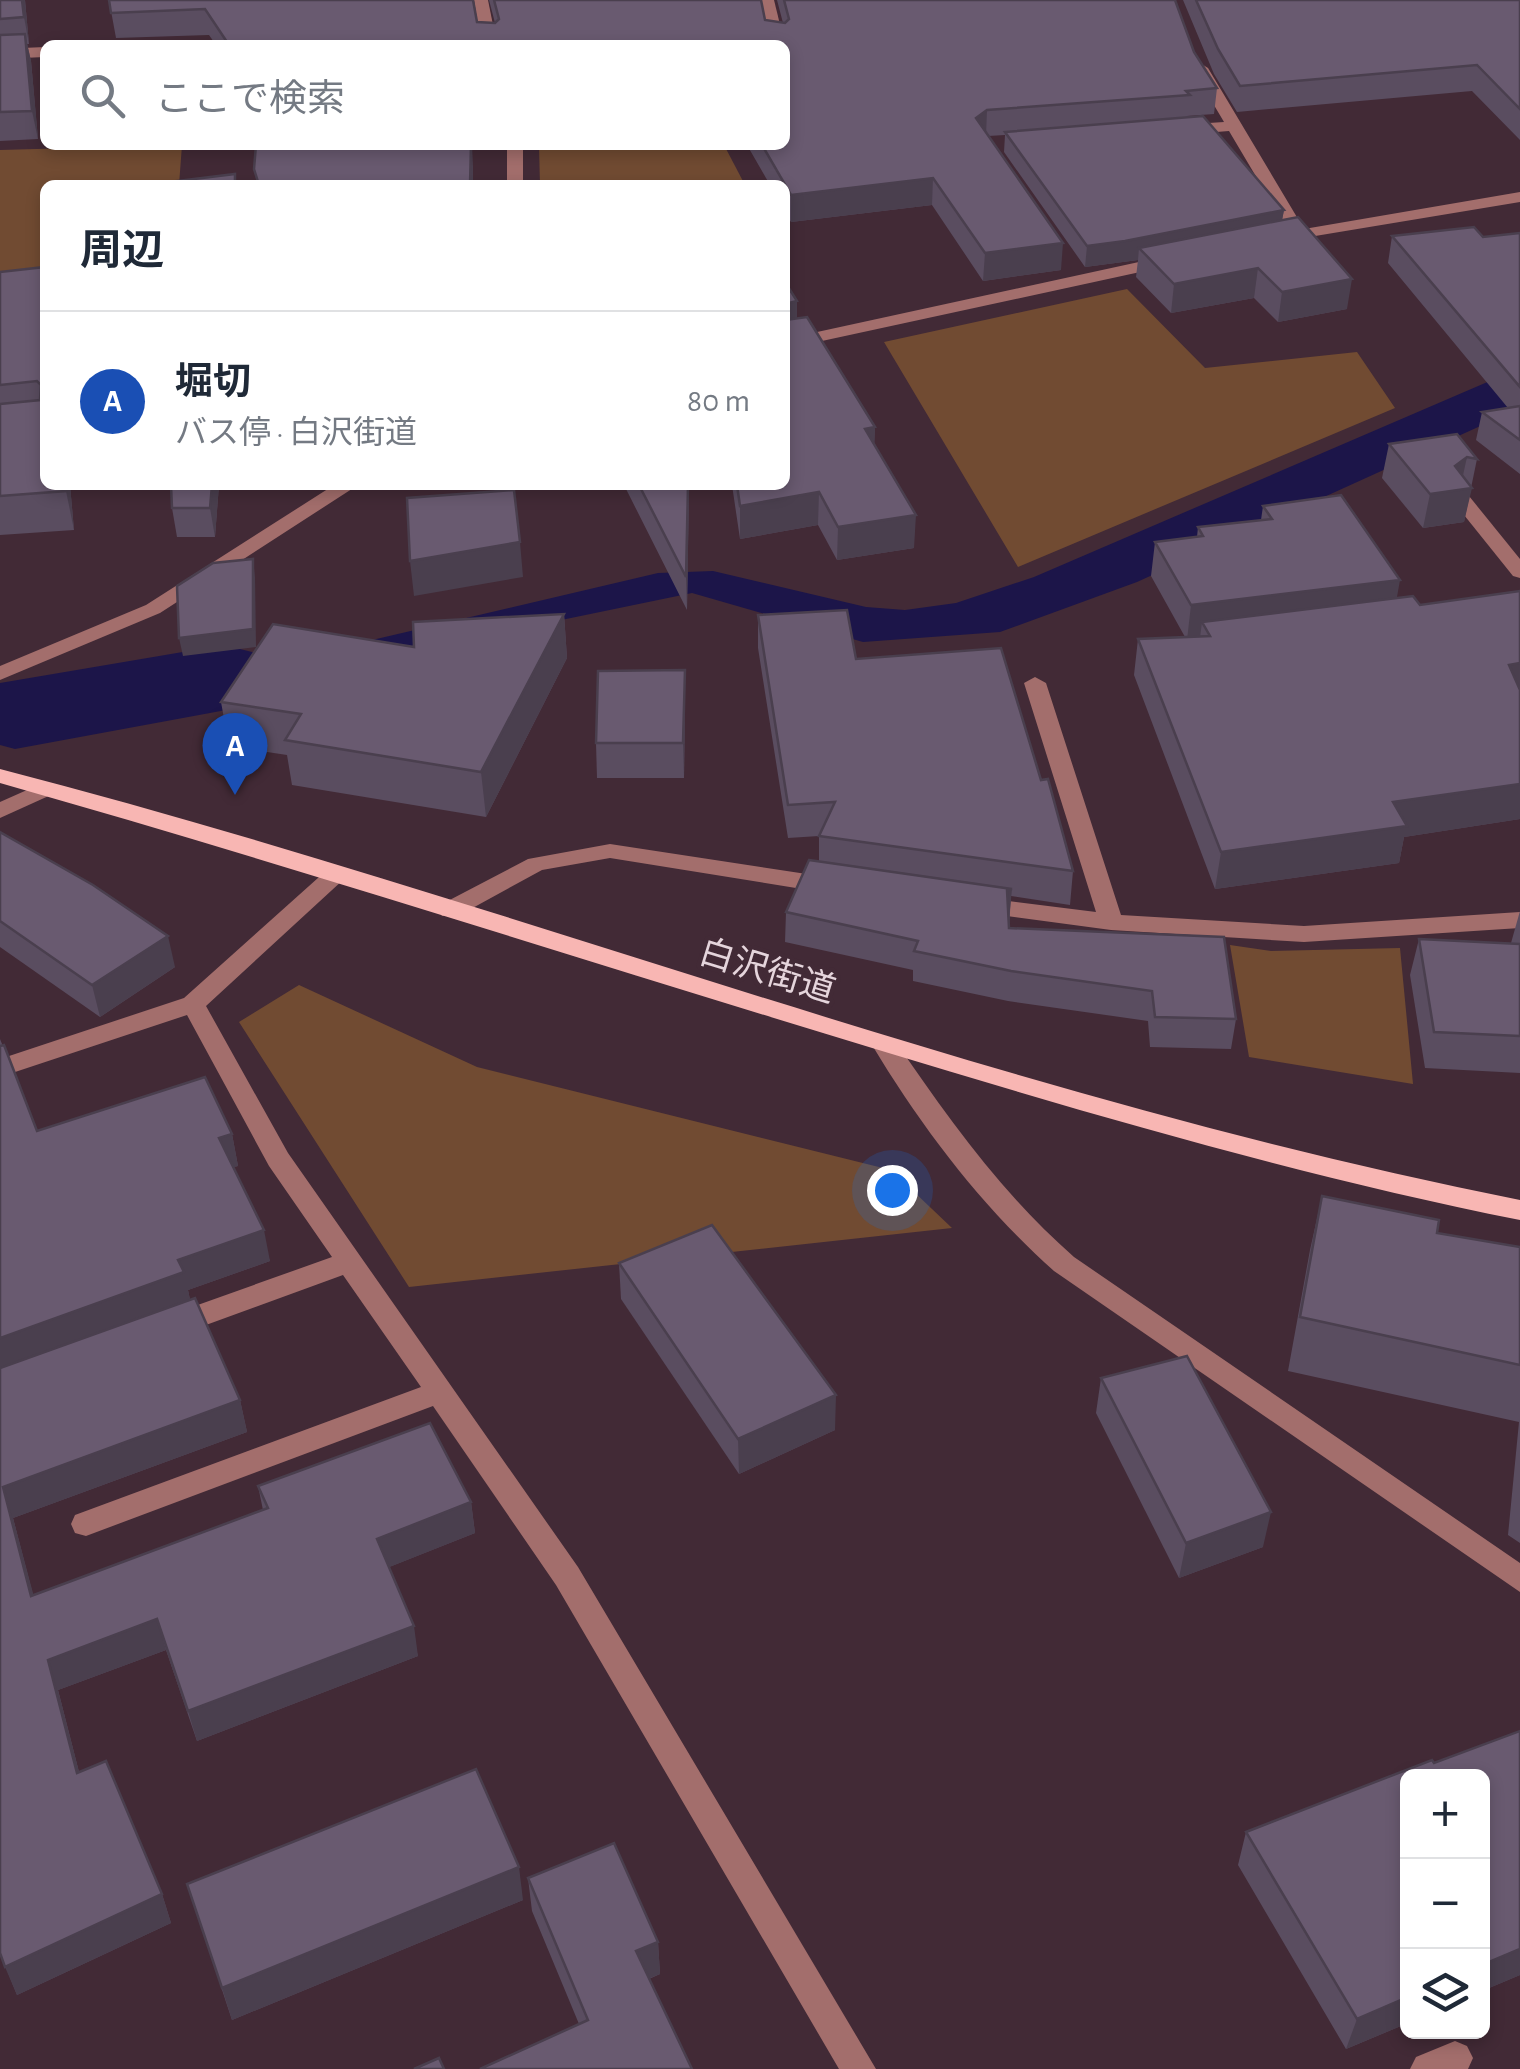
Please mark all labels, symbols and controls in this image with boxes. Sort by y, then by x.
search box [40,40,790,150]
icon: search [75,68,130,123]
text: ここで検索 [155,81,345,119]
text: 周辺 [80,230,164,272]
text: 堀切 [175,364,251,402]
text: A [103,385,122,417]
text: 80 m [687,385,750,417]
text: バス停 · 白沢街道 [175,417,417,449]
pin: A [202,712,268,795]
street label: 白沢街道 [695,933,840,1009]
your location [867,1165,918,1216]
map controls [1400,1769,1490,2039]
button: + [1400,1769,1490,1859]
button: − [1400,1859,1490,1949]
button: layers [1400,1949,1490,2039]

